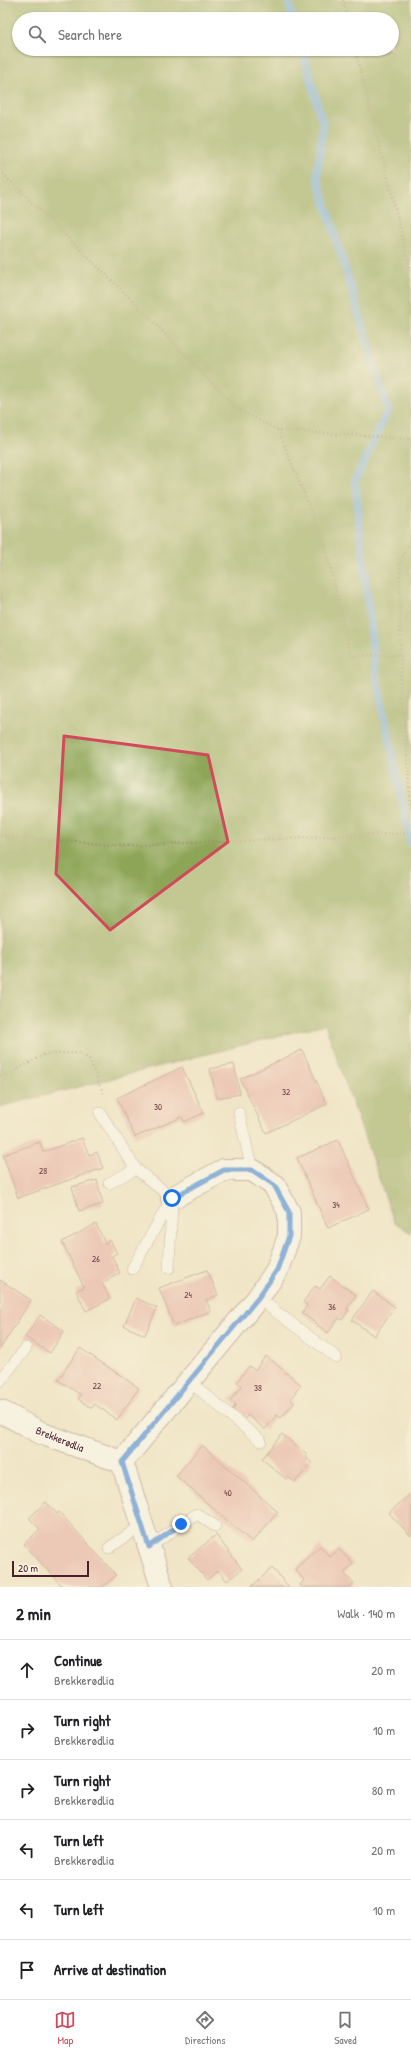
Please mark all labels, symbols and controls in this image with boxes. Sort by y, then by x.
search box [12,12,399,56]
icon: search [26,23,48,45]
text: Search here [58,24,122,45]
house number: 32 [282,1086,291,1098]
house number: 30 [154,1101,162,1113]
house number: 28 [39,1165,47,1177]
route start [163,1189,181,1207]
house number: 34 [332,1199,340,1211]
house number: 26 [92,1253,100,1265]
house number: 24 [184,1289,192,1301]
house number: 36 [328,1301,336,1313]
house number: 22 [93,1380,102,1392]
house number: 38 [254,1382,262,1394]
street label: Brekkerødlia [34,1423,87,1455]
house number: 40 [224,1487,232,1499]
route end [172,1515,190,1533]
scale bar [12,1559,89,1578]
text: 20 m [18,1561,38,1575]
text: 2 min [16,1602,51,1625]
text: Walk · 140 m [337,1604,395,1622]
text: Continue [54,1650,102,1671]
icon: ahead [16,1659,38,1681]
text: 20 m [371,1661,395,1679]
text: Brekkerødlia [54,1671,114,1689]
text: Turn right [54,1710,110,1731]
icon: right [16,1719,38,1741]
text: 10 m [373,1721,395,1739]
text: Brekkerødlia [54,1731,114,1749]
text: Turn right [54,1770,110,1791]
icon: right [16,1779,38,1801]
text: 80 m [372,1781,395,1799]
text: Brekkerødlia [54,1791,114,1809]
text: Turn left [54,1830,104,1851]
icon: left [16,1839,38,1861]
text: 20 m [371,1841,395,1859]
text: Brekkerødlia [54,1851,114,1869]
icon: left [16,1899,38,1921]
text: Turn left [54,1899,104,1920]
text: 10 m [373,1901,395,1919]
icon: arrive [16,1959,38,1981]
text: Arrive at destination [54,1959,166,1980]
tab: Map [54,2009,76,2047]
tab: Directions [185,2009,226,2047]
tab: Saved [334,2009,357,2047]

